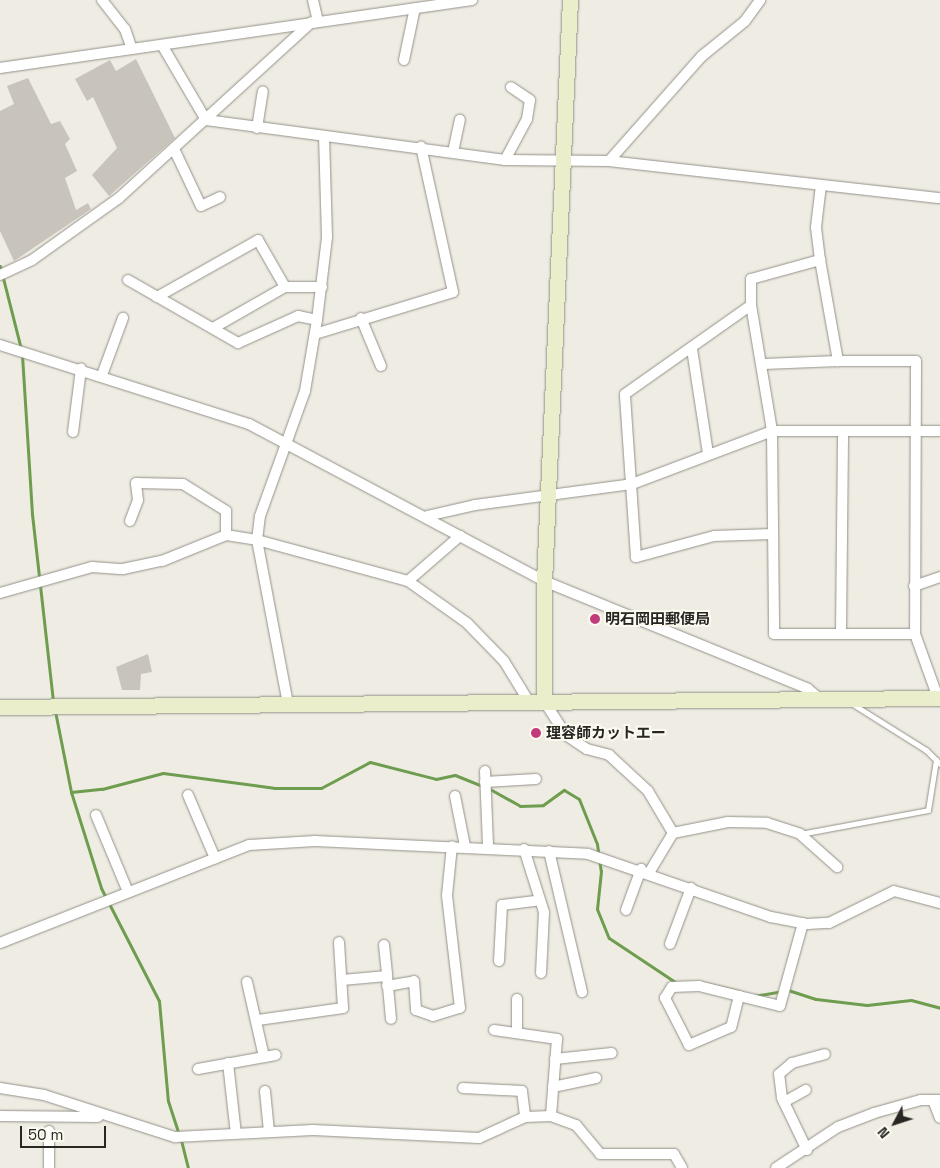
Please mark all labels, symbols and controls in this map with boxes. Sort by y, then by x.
place label: 明石岡田郵便局 [605,610,710,628]
marker: 明石岡田郵便局 [589,613,601,625]
place label: 理容師カットエー [546,724,666,742]
marker: 理容師カットエー [530,727,542,739]
north arrow [870,1098,920,1148]
scale bar [22,1116,109,1148]
text: N [874,1123,893,1142]
text: 50 m [28,1125,63,1144]

